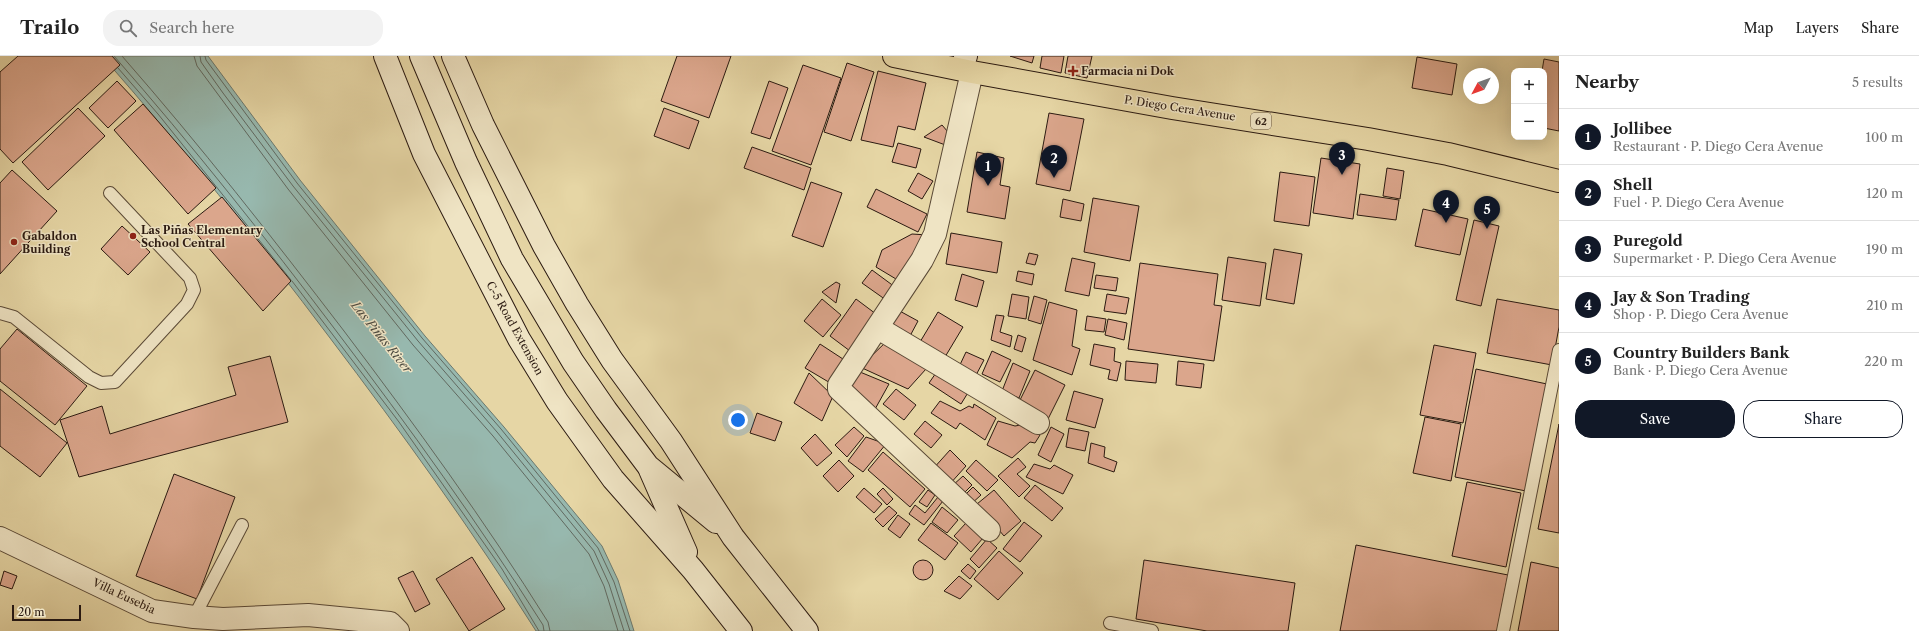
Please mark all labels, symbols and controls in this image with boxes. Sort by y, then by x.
search box [103,10,383,46]
text: Trailo [20,16,79,39]
icon: search [117,17,139,39]
text: Search here [149,18,234,37]
text: Map [1743,19,1773,37]
text: Layers [1795,19,1839,37]
text: Share [1861,19,1899,37]
place label: Farmacia ni Dok [1081,64,1175,78]
marker: Farmacia ni Dok [1068,66,1078,76]
north arrow [1463,68,1499,104]
map controls [1511,68,1547,140]
button: + [1511,68,1547,104]
text: Nearby [1575,72,1639,92]
text: 5 results [1852,74,1903,90]
street label: P. Diego Cera Avenue [1123,92,1237,124]
button: − [1511,104,1547,140]
road number: 62 [1251,113,1271,129]
text: Jollibee [1613,119,1672,138]
text: 1 [1585,129,1591,145]
text: 100 m [1865,129,1903,145]
text: Restaurant · P. Diego Cera Avenue [1613,138,1823,154]
pin: 3 [1329,142,1355,175]
pin: 2 [1041,145,1067,178]
pin: 1 [975,153,1001,186]
text: Shell [1613,175,1652,194]
text: 2 [1584,185,1592,201]
text: 120 m [1866,185,1903,201]
pin: 4 [1433,190,1459,223]
text: Fuel · P. Diego Cera Avenue [1613,194,1784,210]
pin: 5 [1474,196,1500,229]
place label: Las Piñas Elementary School Central [141,223,263,250]
place label: Gabaldon Building [22,229,77,256]
marker: Las Piñas Elementary School Central [128,231,138,241]
text: Puregold [1613,231,1683,250]
marker: Gabaldon Building [9,237,19,247]
text: 3 [1584,241,1592,257]
text: 190 m [1866,241,1903,257]
text: Supermarket · P. Diego Cera Avenue [1613,250,1836,266]
street label: C-5 Road Extension [483,279,547,378]
text: Jay & Son Trading [1613,287,1749,306]
water label: Las Piñas River [348,297,416,377]
text: 4 [1584,297,1592,313]
text: 210 m [1866,297,1903,313]
text: Shop · P. Diego Cera Avenue [1613,306,1788,322]
text: Country Builders Bank [1613,343,1789,362]
text: 5 [1584,353,1592,369]
text: 220 m [1864,353,1903,369]
text: Bank · P. Diego Cera Avenue [1613,362,1788,378]
button: Save [1575,400,1735,438]
button: Share [1743,400,1903,438]
your location [728,410,748,430]
street label: Villa Eusebia [90,575,158,617]
scale bar [12,603,81,622]
text: 20 m [18,605,44,619]

